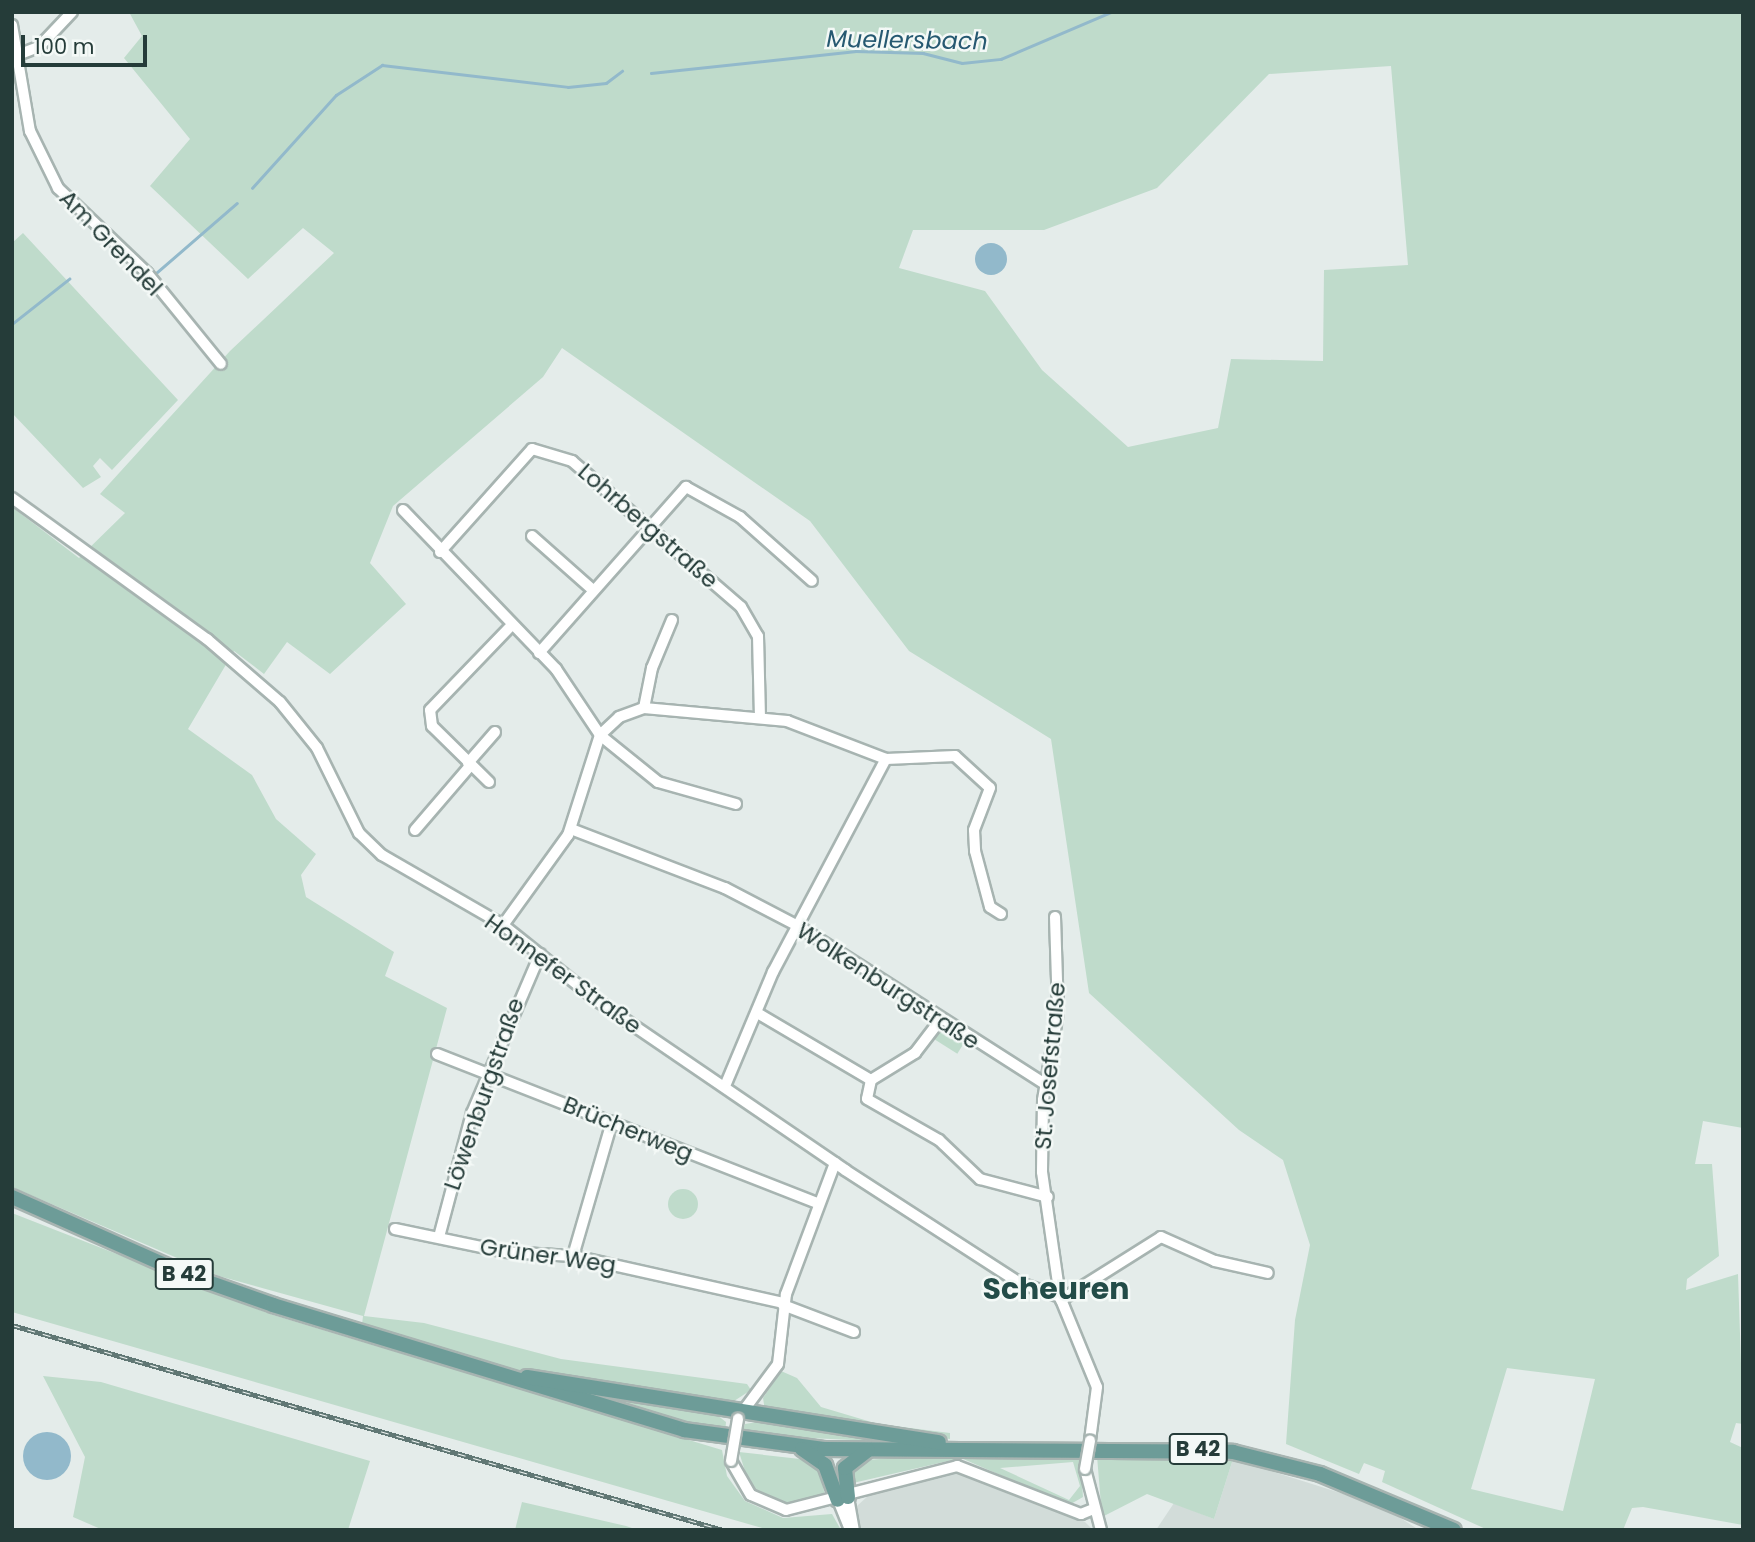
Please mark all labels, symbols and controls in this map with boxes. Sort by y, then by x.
scale bar [24,21,150,65]
water label: Muellersbach [826,24,988,56]
text: 100 m [34,32,94,61]
street label: Am Grendel [54,184,168,302]
street label: Lohrbergstraße [572,458,724,594]
street label: Honnefer Straße [479,908,647,1040]
street label: Wolkenburgstraße [791,917,985,1055]
street label: St. Josefstraße [1029,981,1071,1151]
street label: Löwenburgstraße [438,994,530,1194]
street label: Brücherweg [559,1090,697,1168]
street label: Grüner Weg [478,1233,618,1279]
road number: B 42 [154,1256,214,1292]
district label: Scheuren [982,1271,1130,1307]
road number: B 42 [1168,1432,1228,1466]

